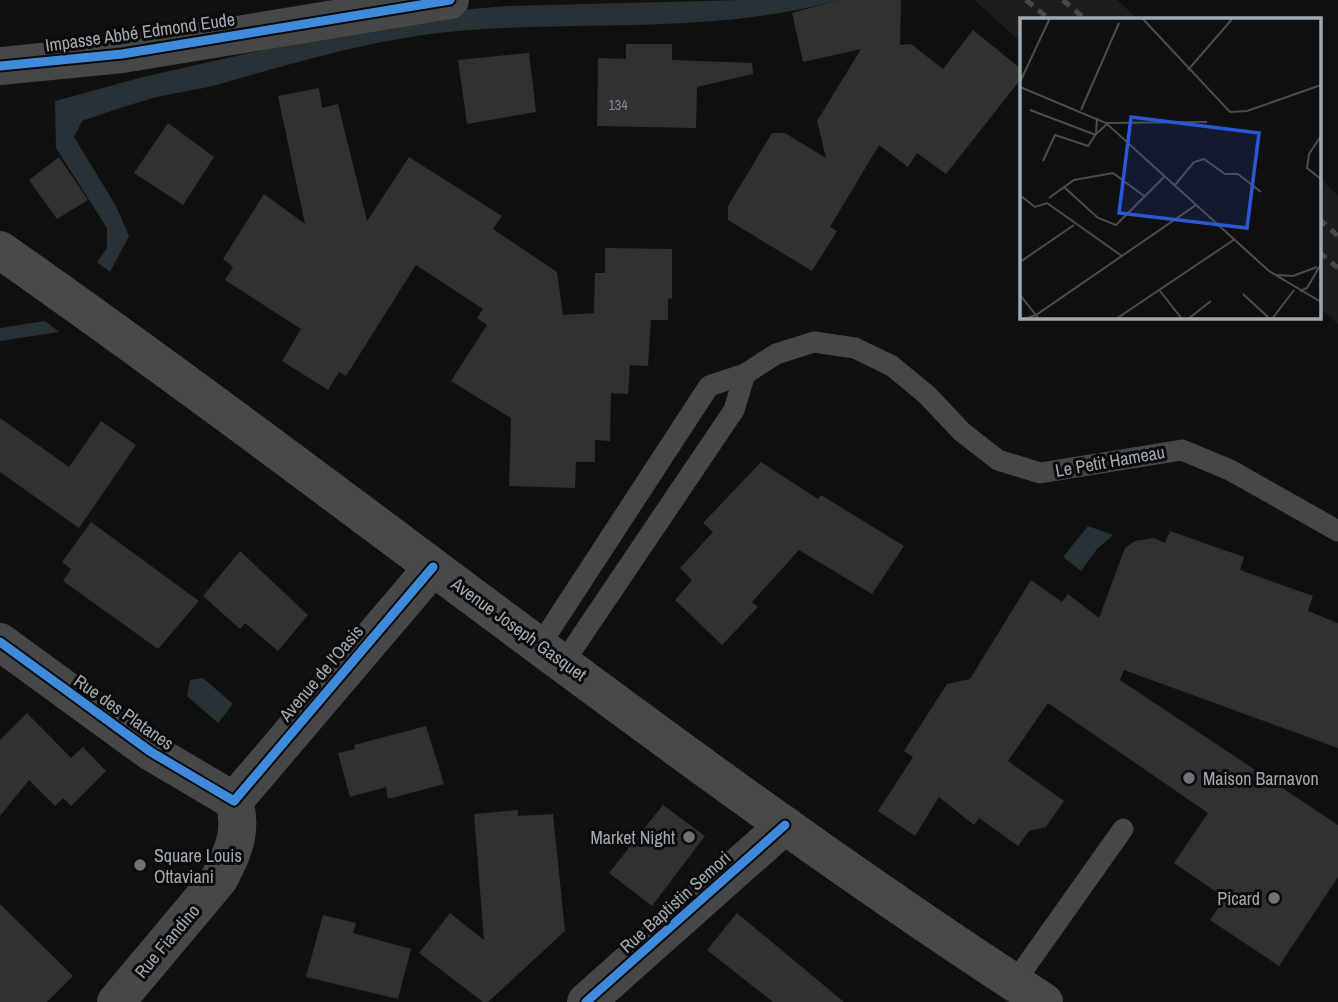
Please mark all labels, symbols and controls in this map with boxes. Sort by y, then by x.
street label: Impasse Abbé Edmond Eude [44,6,236,58]
inset map [1020,18,1320,318]
house number: 134 [608,96,628,114]
street label: Le Petit Hameau [1053,439,1167,483]
street label: Avenue Joseph Gasquet [446,571,592,687]
street label: Avenue de l'Oasis [273,619,369,727]
street label: Rue des Platanes [69,668,179,756]
place label: Maison Barnavon [1203,766,1319,791]
marker: Maison Barnavon [1181,770,1197,786]
place label: Market Night [591,825,675,850]
marker: Market Night [681,829,697,845]
place label: Square Louis Ottaviani [154,843,242,889]
street label: Rue Baptistin Semori [614,845,736,959]
marker: Square Louis Ottaviani [132,857,148,873]
place label: Picard [1217,886,1260,911]
marker: Picard [1266,890,1282,906]
street label: Rue Fiandino [129,899,205,983]

